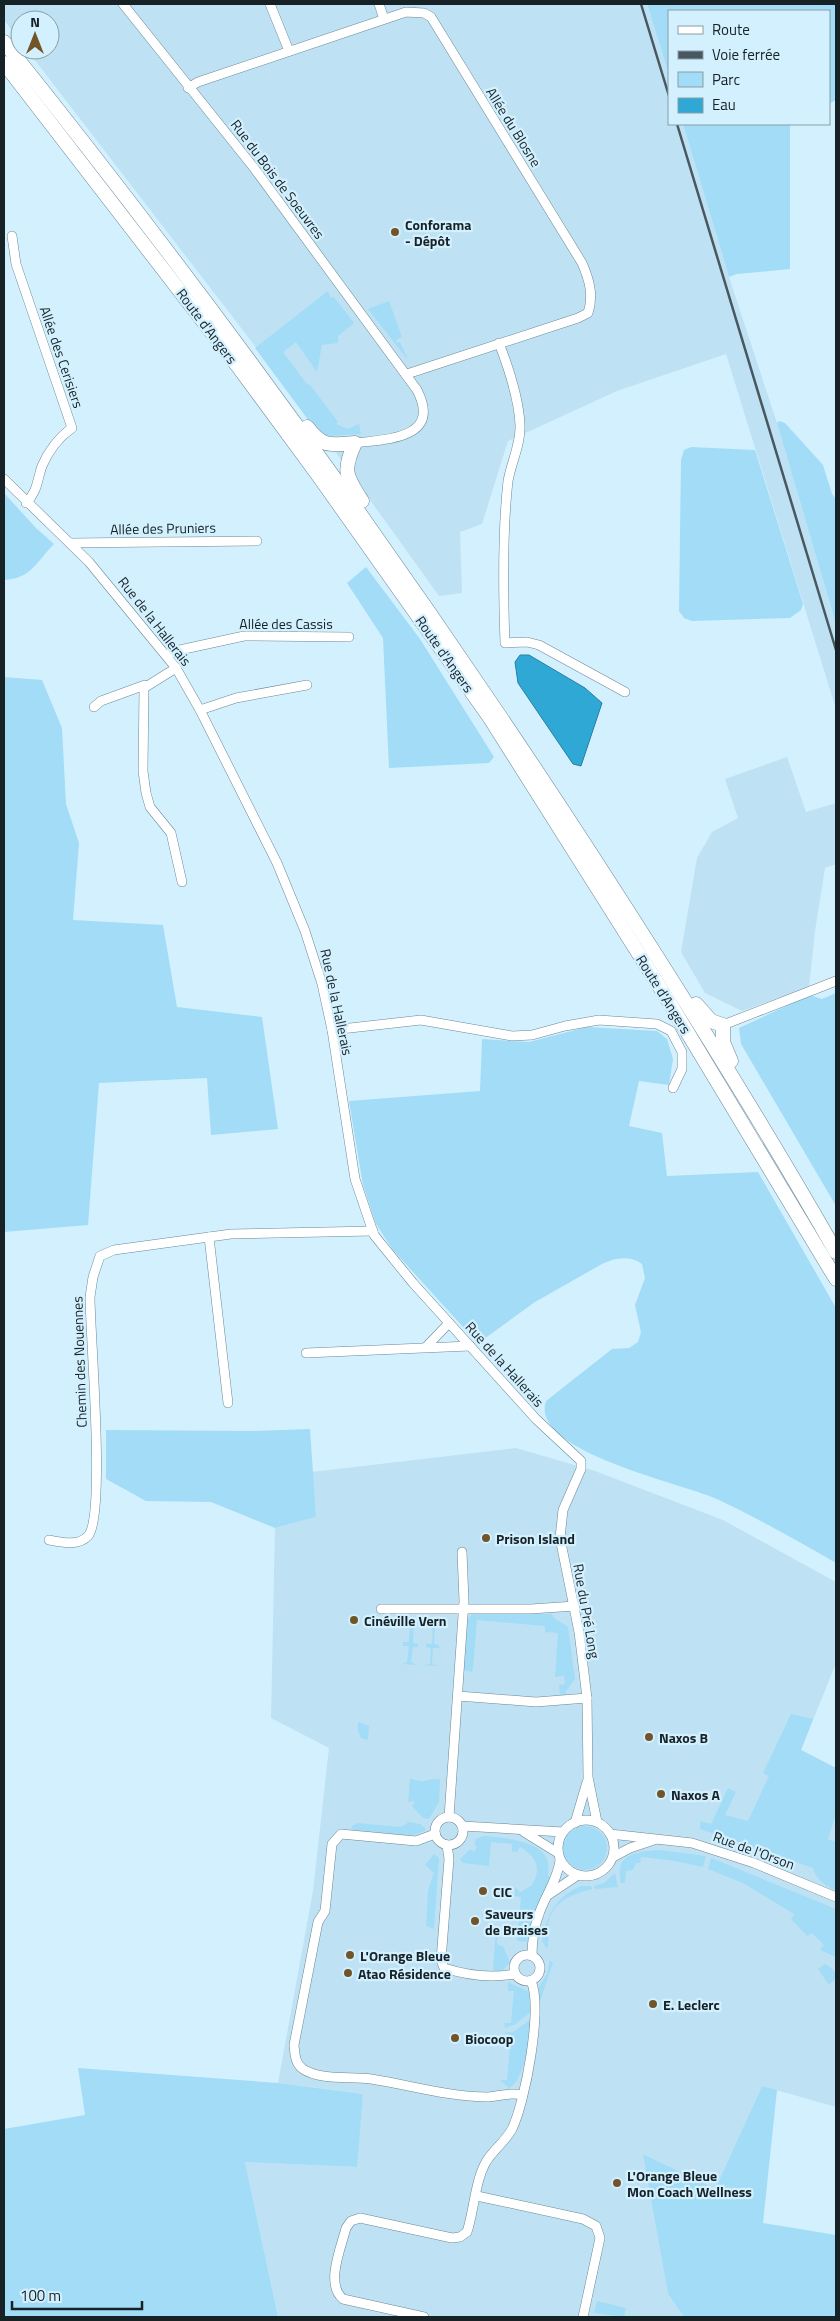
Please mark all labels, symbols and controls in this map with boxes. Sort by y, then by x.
north arrow [10,10,60,60]
legend [668,10,830,125]
text: N [30,11,40,32]
text: Route [712,18,750,41]
text: Voie ferrée [712,43,780,66]
text: Parc [712,68,740,91]
street label: Allée du Blosne [481,83,547,171]
text: Eau [712,93,736,116]
street label: Rue du Bois de Soeuvres [226,115,330,243]
place label: Conforama - Dépôt [405,214,471,251]
marker: Conforama - Dépôt [389,226,401,238]
street label: Route d'Angers [172,284,242,368]
street label: Allée des Cerisiers [35,303,89,411]
street label: Allée des Pruniers [110,517,216,539]
street label: Rue de la Hallerais [113,572,197,670]
street label: Route d'Angers [411,611,479,697]
street label: Allée des Cassis [239,613,333,634]
street label: Rue de la Hallerais [315,947,359,1057]
street label: Route d'Angers [631,950,697,1038]
street label: Chemin des Nouennes [66,1296,92,1428]
street label: Rue de la Hallerais [461,1317,549,1411]
place label: Prison Island [496,1528,575,1549]
marker: Prison Island [480,1532,492,1544]
street label: Rue du Pré Long [568,1562,606,1660]
place label: Cinéville Vern [364,1610,447,1631]
marker: Cinéville Vern [348,1614,360,1626]
place label: Naxos B [659,1727,708,1748]
marker: Naxos B [643,1731,655,1743]
place label: Naxos A [671,1784,720,1805]
marker: Naxos A [655,1788,667,1800]
street label: Rue de l'Orson [710,1826,798,1874]
place label: CIC [493,1881,513,1902]
marker: CIC [477,1885,489,1897]
place label: Saveurs de Braises [485,1903,548,1940]
marker: Saveurs de Braises [469,1915,481,1927]
place label: L'Orange Bleue [360,1945,450,1966]
marker: L'Orange Bleue [344,1949,356,1961]
place label: Atao Résidence [358,1963,451,1984]
marker: Atao Résidence [342,1967,354,1979]
place label: E. Leclerc [663,1994,720,2015]
marker: E. Leclerc [647,1998,659,2010]
place label: Biocoop [465,2028,514,2049]
marker: Biocoop [449,2032,461,2044]
place label: L'Orange Bleue Mon Coach Wellness [627,2165,752,2202]
marker: L'Orange Bleue Mon Coach Wellness [611,2177,623,2189]
scale bar [12,2278,142,2310]
text: 100 m [20,2284,61,2307]

